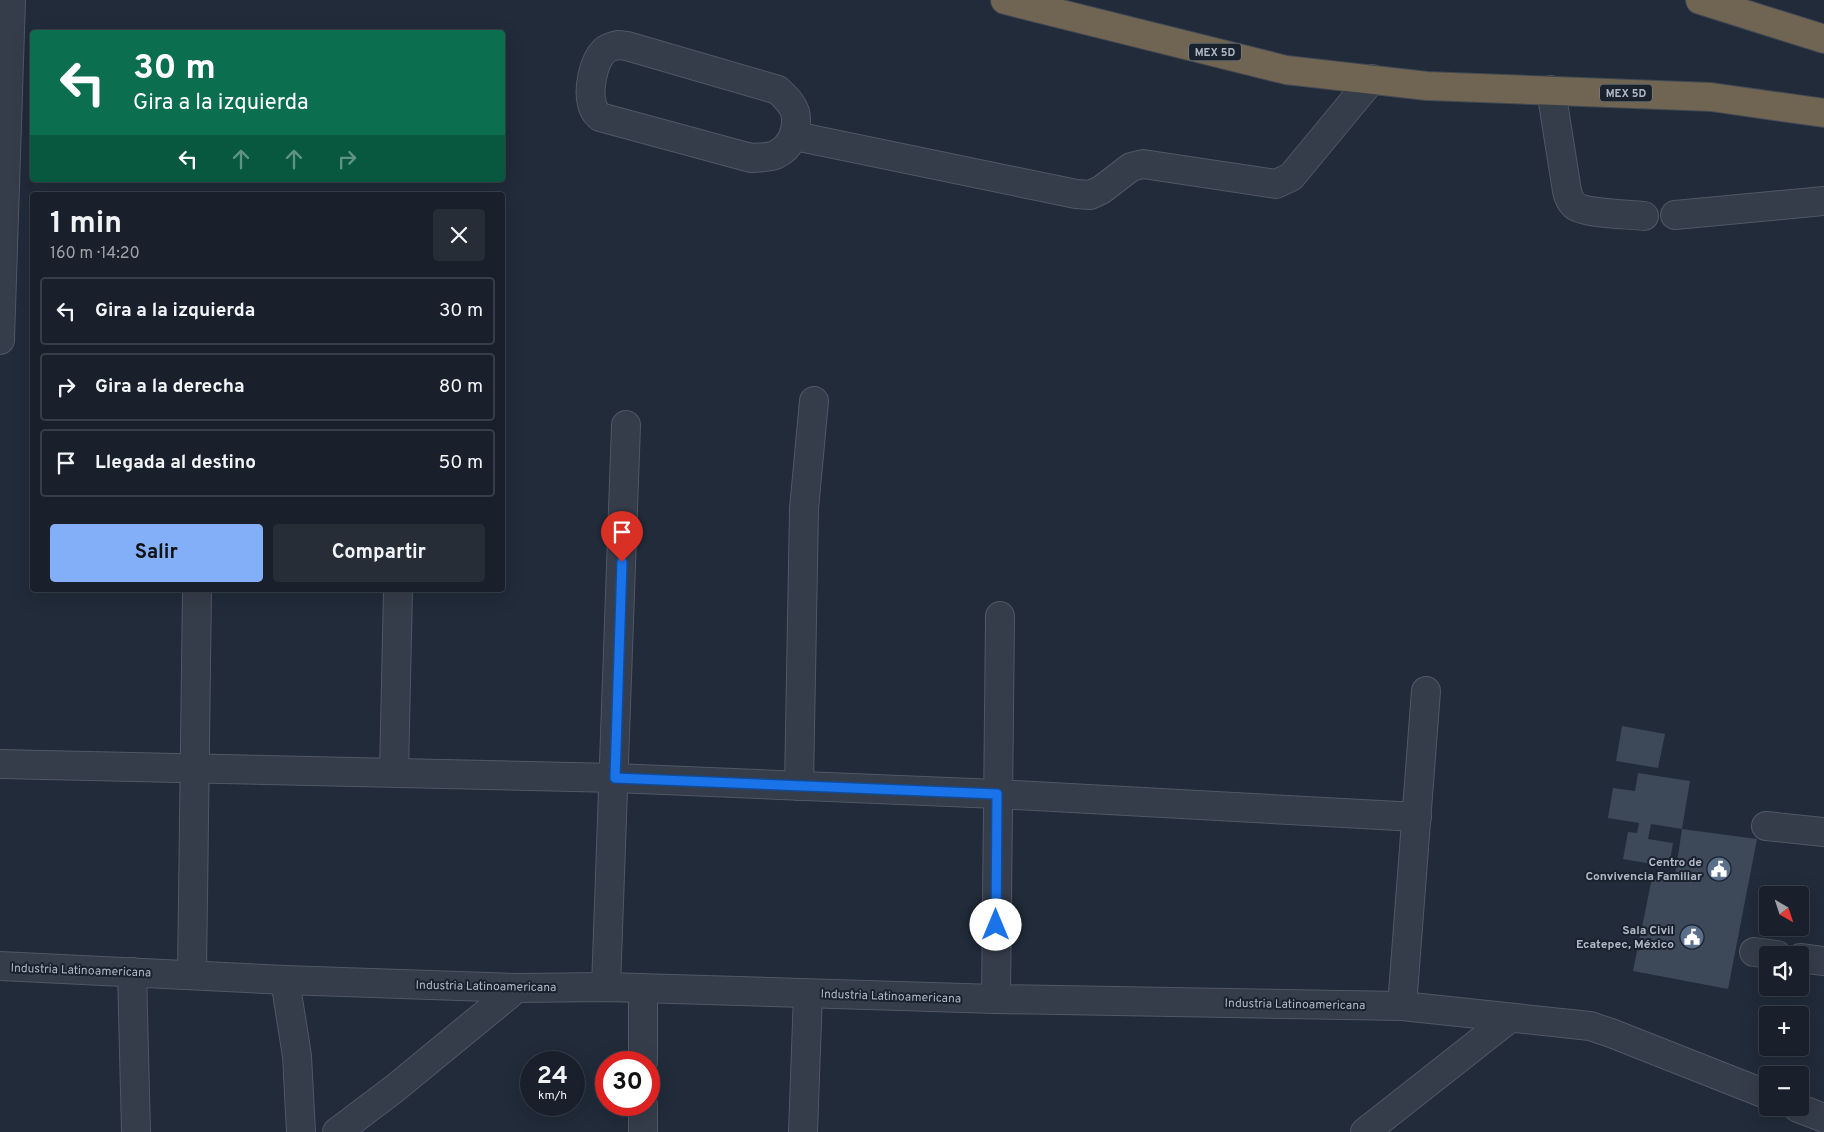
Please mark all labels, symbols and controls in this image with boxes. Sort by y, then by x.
road number: MEX 5D [1189,44,1241,61]
text: 30 m [133,47,216,91]
icon: left [50,50,115,115]
road number: MEX 5D [1600,85,1652,102]
text: Gira a la izquierda [133,90,309,117]
icon: left [174,145,202,173]
icon: ahead [227,145,255,173]
icon: ahead [280,145,308,173]
icon: right [333,145,361,173]
text: 1 min [50,206,122,243]
button: close [433,209,485,261]
text: 160 m · 14:20 [50,244,140,264]
icon: left [52,297,80,325]
text: Gira a la izquierda [95,299,255,323]
text: 30 m [439,299,483,323]
icon: right [52,373,80,401]
text: Gira a la derecha [95,375,245,399]
text: 80 m [439,375,483,399]
icon: arrive [52,449,80,477]
text: Llegada al destino [95,451,256,475]
text: 50 m [438,451,483,475]
pin [601,511,643,562]
icon: arrive [608,518,636,546]
button: Salir [50,524,263,582]
button: Compartir [273,524,485,582]
place label: Centro de Convivencia Familiar [1585,855,1702,885]
public building icon: Centro de Convivencia Familiar [1706,856,1732,882]
north arrow [1759,886,1809,936]
map controls [1759,886,1809,1116]
position arrow [969,898,1021,950]
place label: Sala Civil Ecatepec, México [1576,923,1674,953]
public building icon: Sala Civil Ecatepec, México [1679,924,1705,950]
button: sound [1759,946,1809,996]
street label: Industria Latinoamericana [10,961,152,981]
street label: Industria Latinoamericana [416,978,556,996]
street label: Industria Latinoamericana [820,987,962,1007]
street label: Industria Latinoamericana [1225,996,1365,1014]
button: + [1759,1006,1809,1056]
speed limit sign: 30 [595,1051,660,1116]
text: 24 [537,1061,568,1093]
button: − [1759,1066,1809,1116]
text: km/h [538,1088,567,1104]

